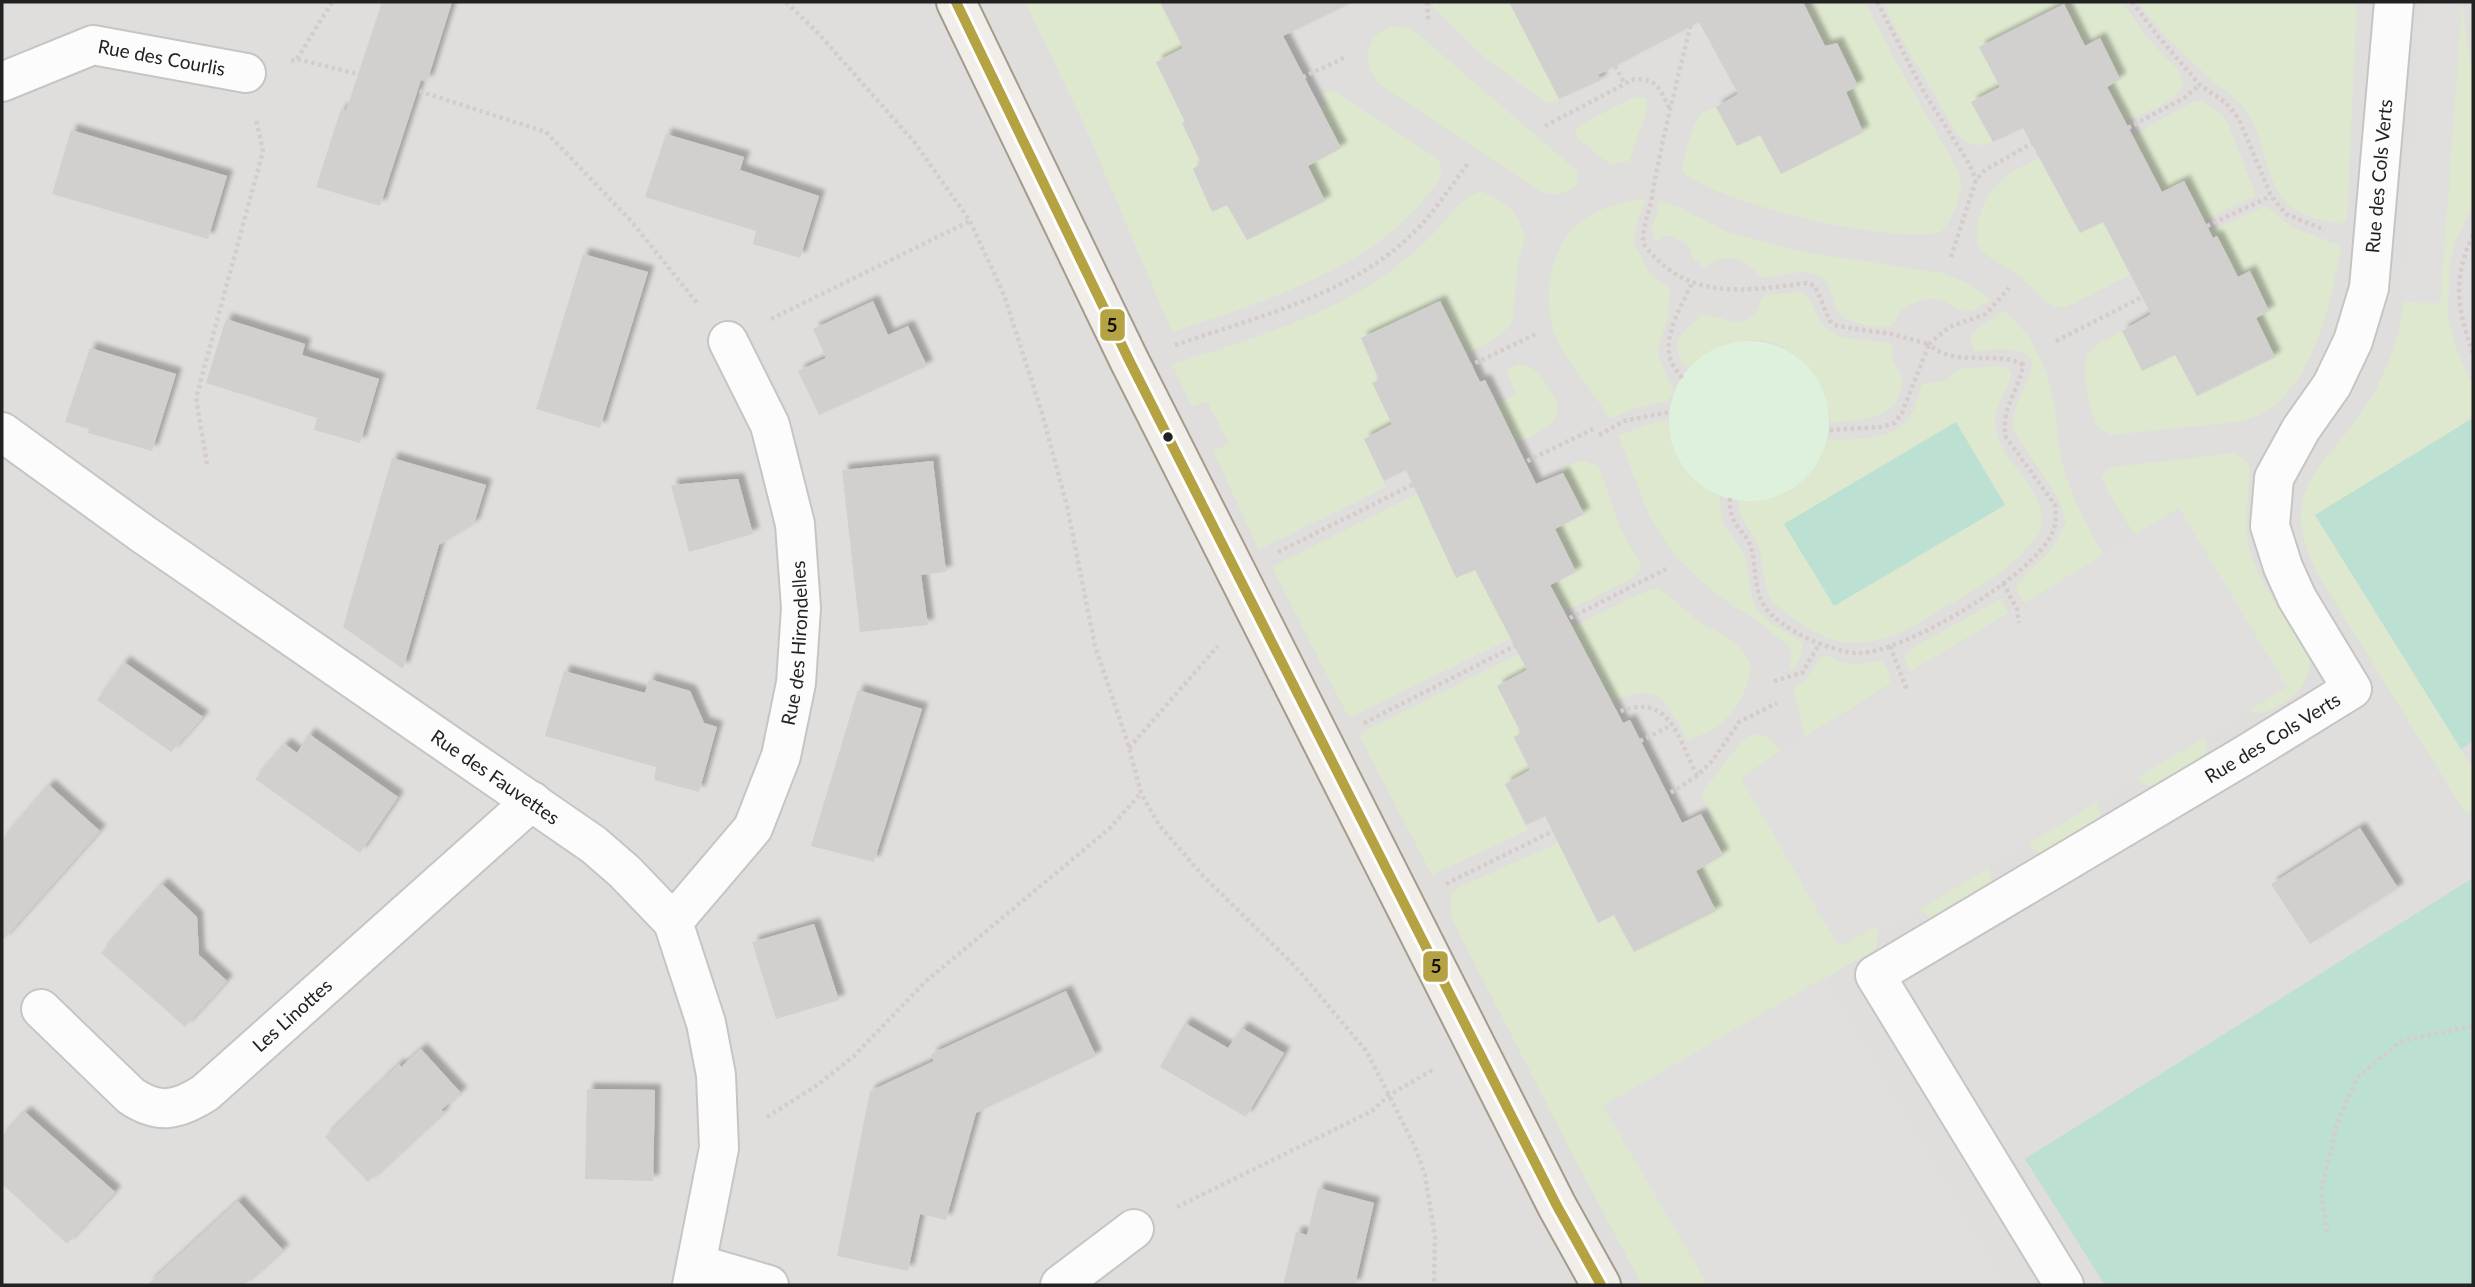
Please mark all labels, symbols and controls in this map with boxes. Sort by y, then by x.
street label: Rue des Courlis [96,34,227,80]
street label: Rue des Cols Verts [2360,98,2396,254]
line badge: 5 [1099,308,1126,342]
text: 5 [1106,313,1118,336]
unlabelled marker [1161,430,1175,444]
street label: Rue des Hirondelles [776,560,812,727]
street label: Rue des Cols Verts [2200,687,2344,787]
street label: Rue des Fauvettes [427,724,564,829]
line badge: 5 [1422,950,1449,983]
text: 5 [1430,954,1442,977]
street label: Les Linottes [247,973,336,1056]

